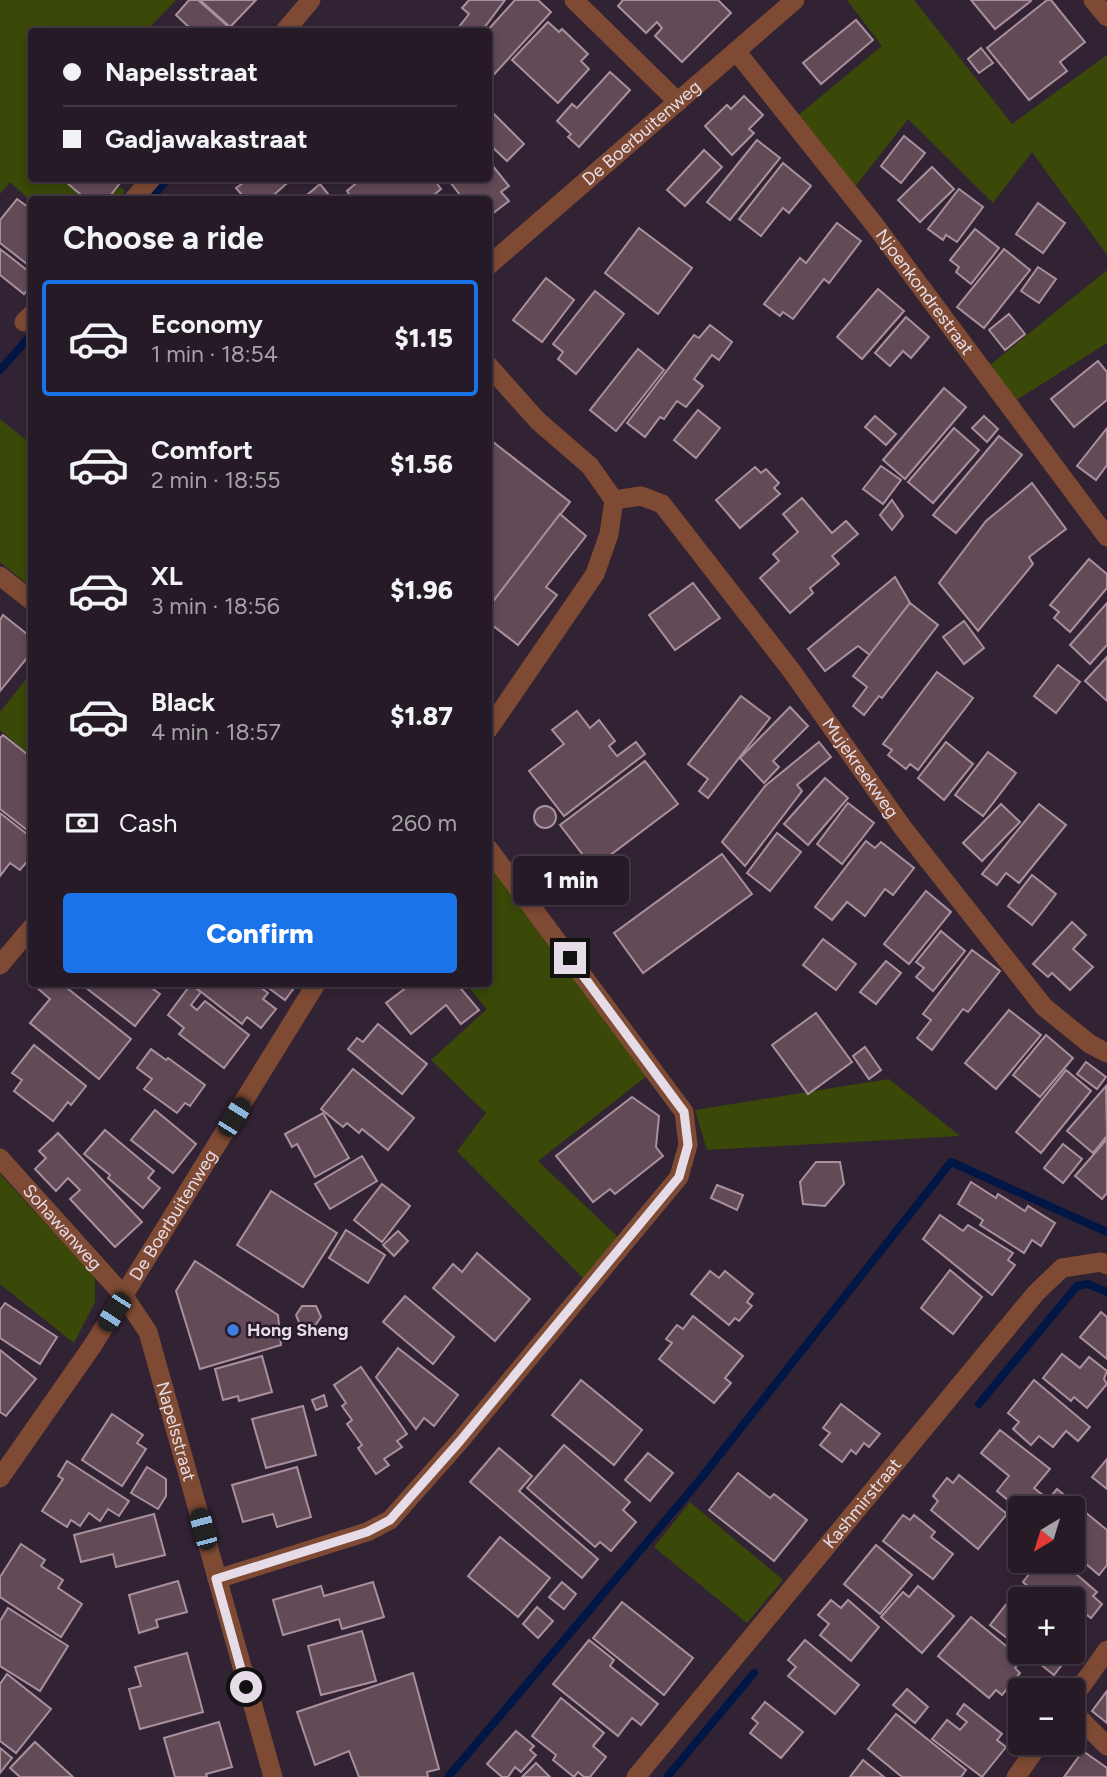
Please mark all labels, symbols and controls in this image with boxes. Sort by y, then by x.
text: Napelsstraat [105,56,258,88]
street label: De Boerbuitenweg [578,76,705,190]
text: Gadjawakastraat [105,123,308,155]
text: Choose a ride [63,219,264,257]
street label: Njoenkondrestraat [871,225,979,359]
icon: car [67,307,130,370]
text: Economy [151,308,263,340]
text: $1.15 [394,322,453,354]
text: 1 min · 18:54 [151,340,278,368]
icon: car [67,433,130,496]
text: Comfort [151,434,253,466]
text: $1.56 [390,448,453,480]
text: 2 min · 18:55 [151,466,280,494]
icon: car [67,559,130,622]
text: XL [151,560,183,592]
text: $1.96 [390,574,453,606]
text: 3 min · 18:56 [151,592,280,620]
icon: car [67,685,130,748]
text: Black [151,686,215,718]
text: $1.87 [390,700,453,732]
street label: Mujekreekweg [817,714,903,822]
text: 4 min · 18:57 [151,718,281,746]
icon: cash [63,804,101,842]
text: Cash [119,807,178,839]
text: 260 m [391,809,457,837]
callout: 1 min [512,856,628,906]
text: 1 min [544,866,598,894]
button: Confirm [63,893,457,973]
route end [554,942,586,974]
car [214,1094,255,1140]
street label: De Boerbuitenweg [125,1146,222,1285]
street label: Sohawanweg [18,1180,106,1275]
car [94,1289,135,1335]
place label: Hong Sheng [247,1319,348,1341]
marker: Hong Sheng [225,1322,241,1338]
street label: Napelsstraat [151,1379,200,1484]
street label: Kashmirstraat [818,1454,906,1553]
north arrow [1008,1496,1085,1573]
map controls [1008,1496,1085,1755]
car [188,1506,219,1552]
button: + [1008,1587,1085,1664]
route start [230,1671,262,1703]
button: − [1008,1678,1085,1755]

